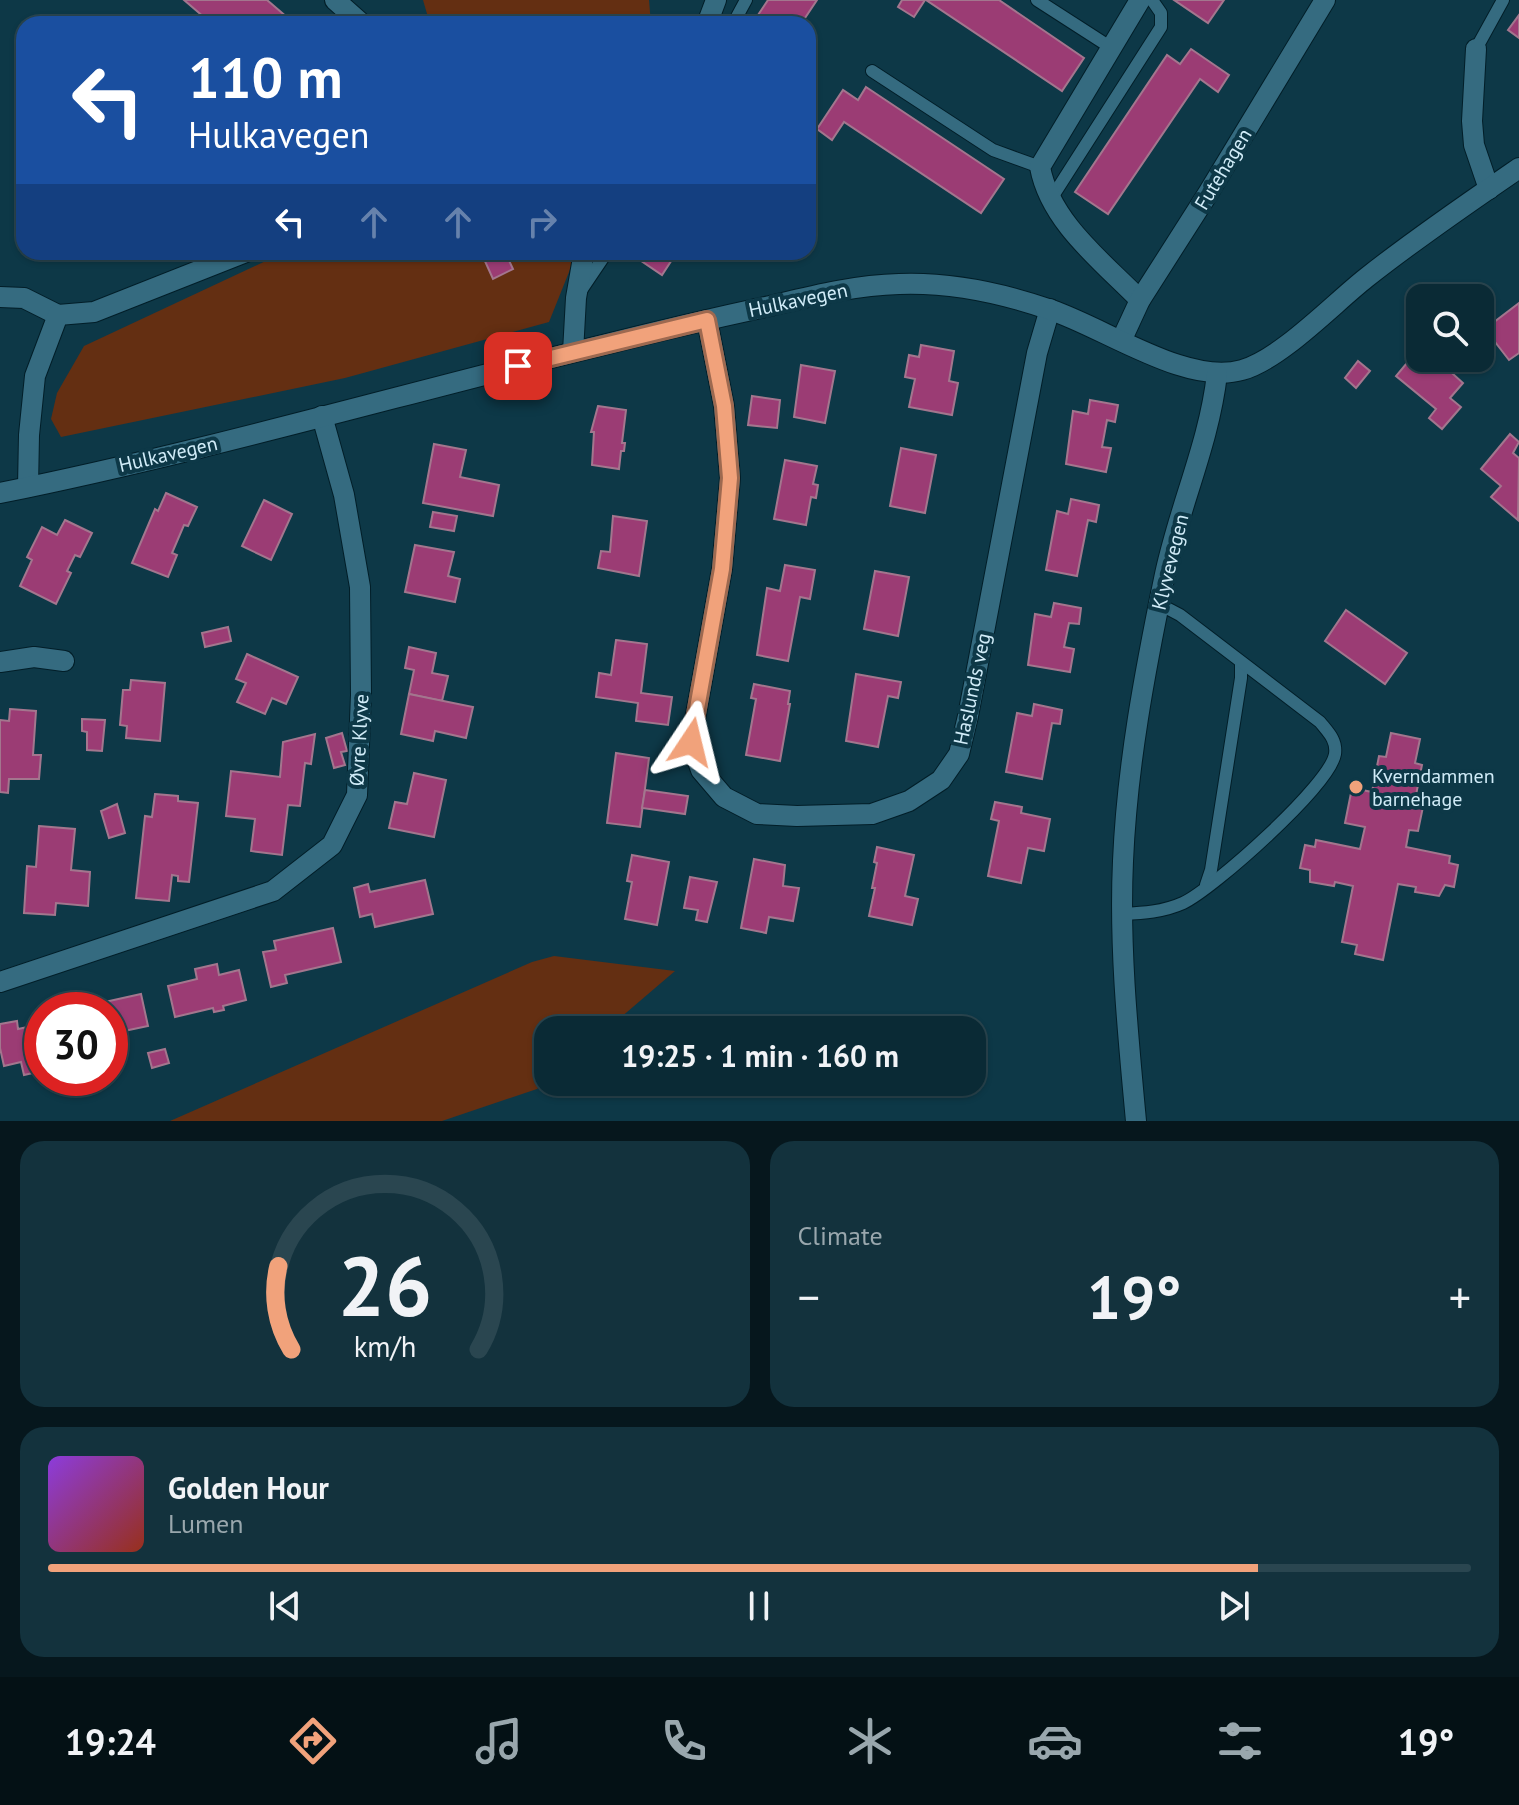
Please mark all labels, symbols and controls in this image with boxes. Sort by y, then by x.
text: 110 m [188,41,343,113]
icon: left [56,48,160,152]
text: Hulkavegen [188,111,369,158]
street label: Futehagen [1189,123,1257,215]
icon: left [268,200,312,244]
icon: ahead [352,200,396,244]
icon: ahead [436,200,480,244]
icon: right [520,200,564,244]
street label: Hulkavegen [746,277,850,323]
map controls [1406,284,1494,372]
button: search [1406,284,1494,372]
pin [484,332,552,400]
icon: arrive [496,344,540,388]
street label: Hulkavegen [116,430,220,478]
street label: Klyvevegen [1146,511,1194,613]
street label: Haslunds veg [947,631,997,747]
street label: Øvre Klyve [344,693,374,787]
position arrow [649,700,733,784]
place label: Kverndammen barnehage [1372,763,1495,812]
marker: Kverndammen barnehage [1347,778,1365,796]
speed limit sign: 30 [24,992,128,1096]
text: 19:25 · 1 min · 160 m [621,1036,899,1075]
text: Climate [798,1219,883,1252]
text: 26 [338,1231,432,1339]
text: 19° [1087,1258,1181,1336]
text: − [798,1268,820,1325]
text: + [1449,1268,1471,1325]
text: km/h [353,1328,416,1365]
text: Golden Hour [168,1468,329,1507]
text: Lumen [168,1507,243,1540]
icon: previous [263,1584,307,1628]
icon: pause [737,1584,781,1628]
icon: next [1212,1584,1256,1628]
icon: directions [285,1713,341,1769]
icon: music [471,1713,527,1769]
icon: phone [656,1713,712,1769]
icon: climate [842,1713,898,1769]
icon: car [1027,1713,1083,1769]
icon: filters [1212,1713,1268,1769]
text: 19:24 [65,1718,156,1765]
text: 19° [1398,1718,1454,1765]

